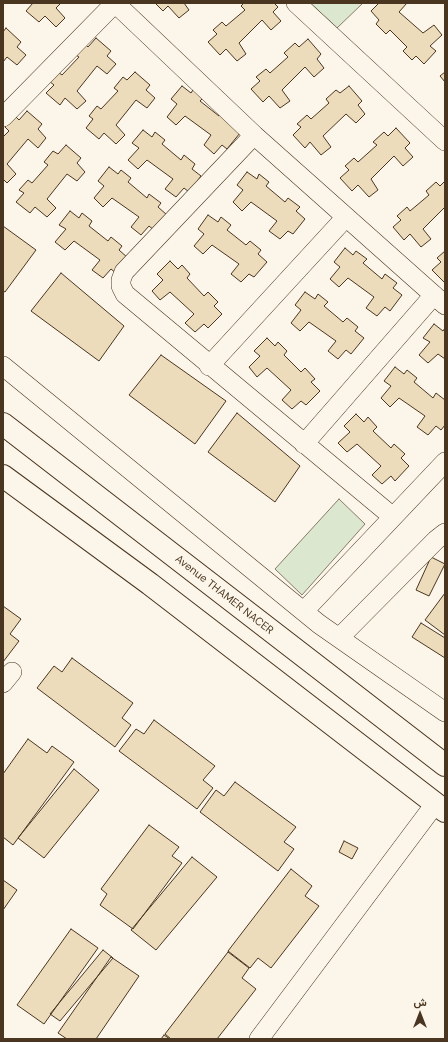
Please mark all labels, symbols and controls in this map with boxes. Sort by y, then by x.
street label: Avenue THAMER NACER [172,552,276,638]
north arrow [400,994,440,1034]
text: ش [413,995,427,1009]

